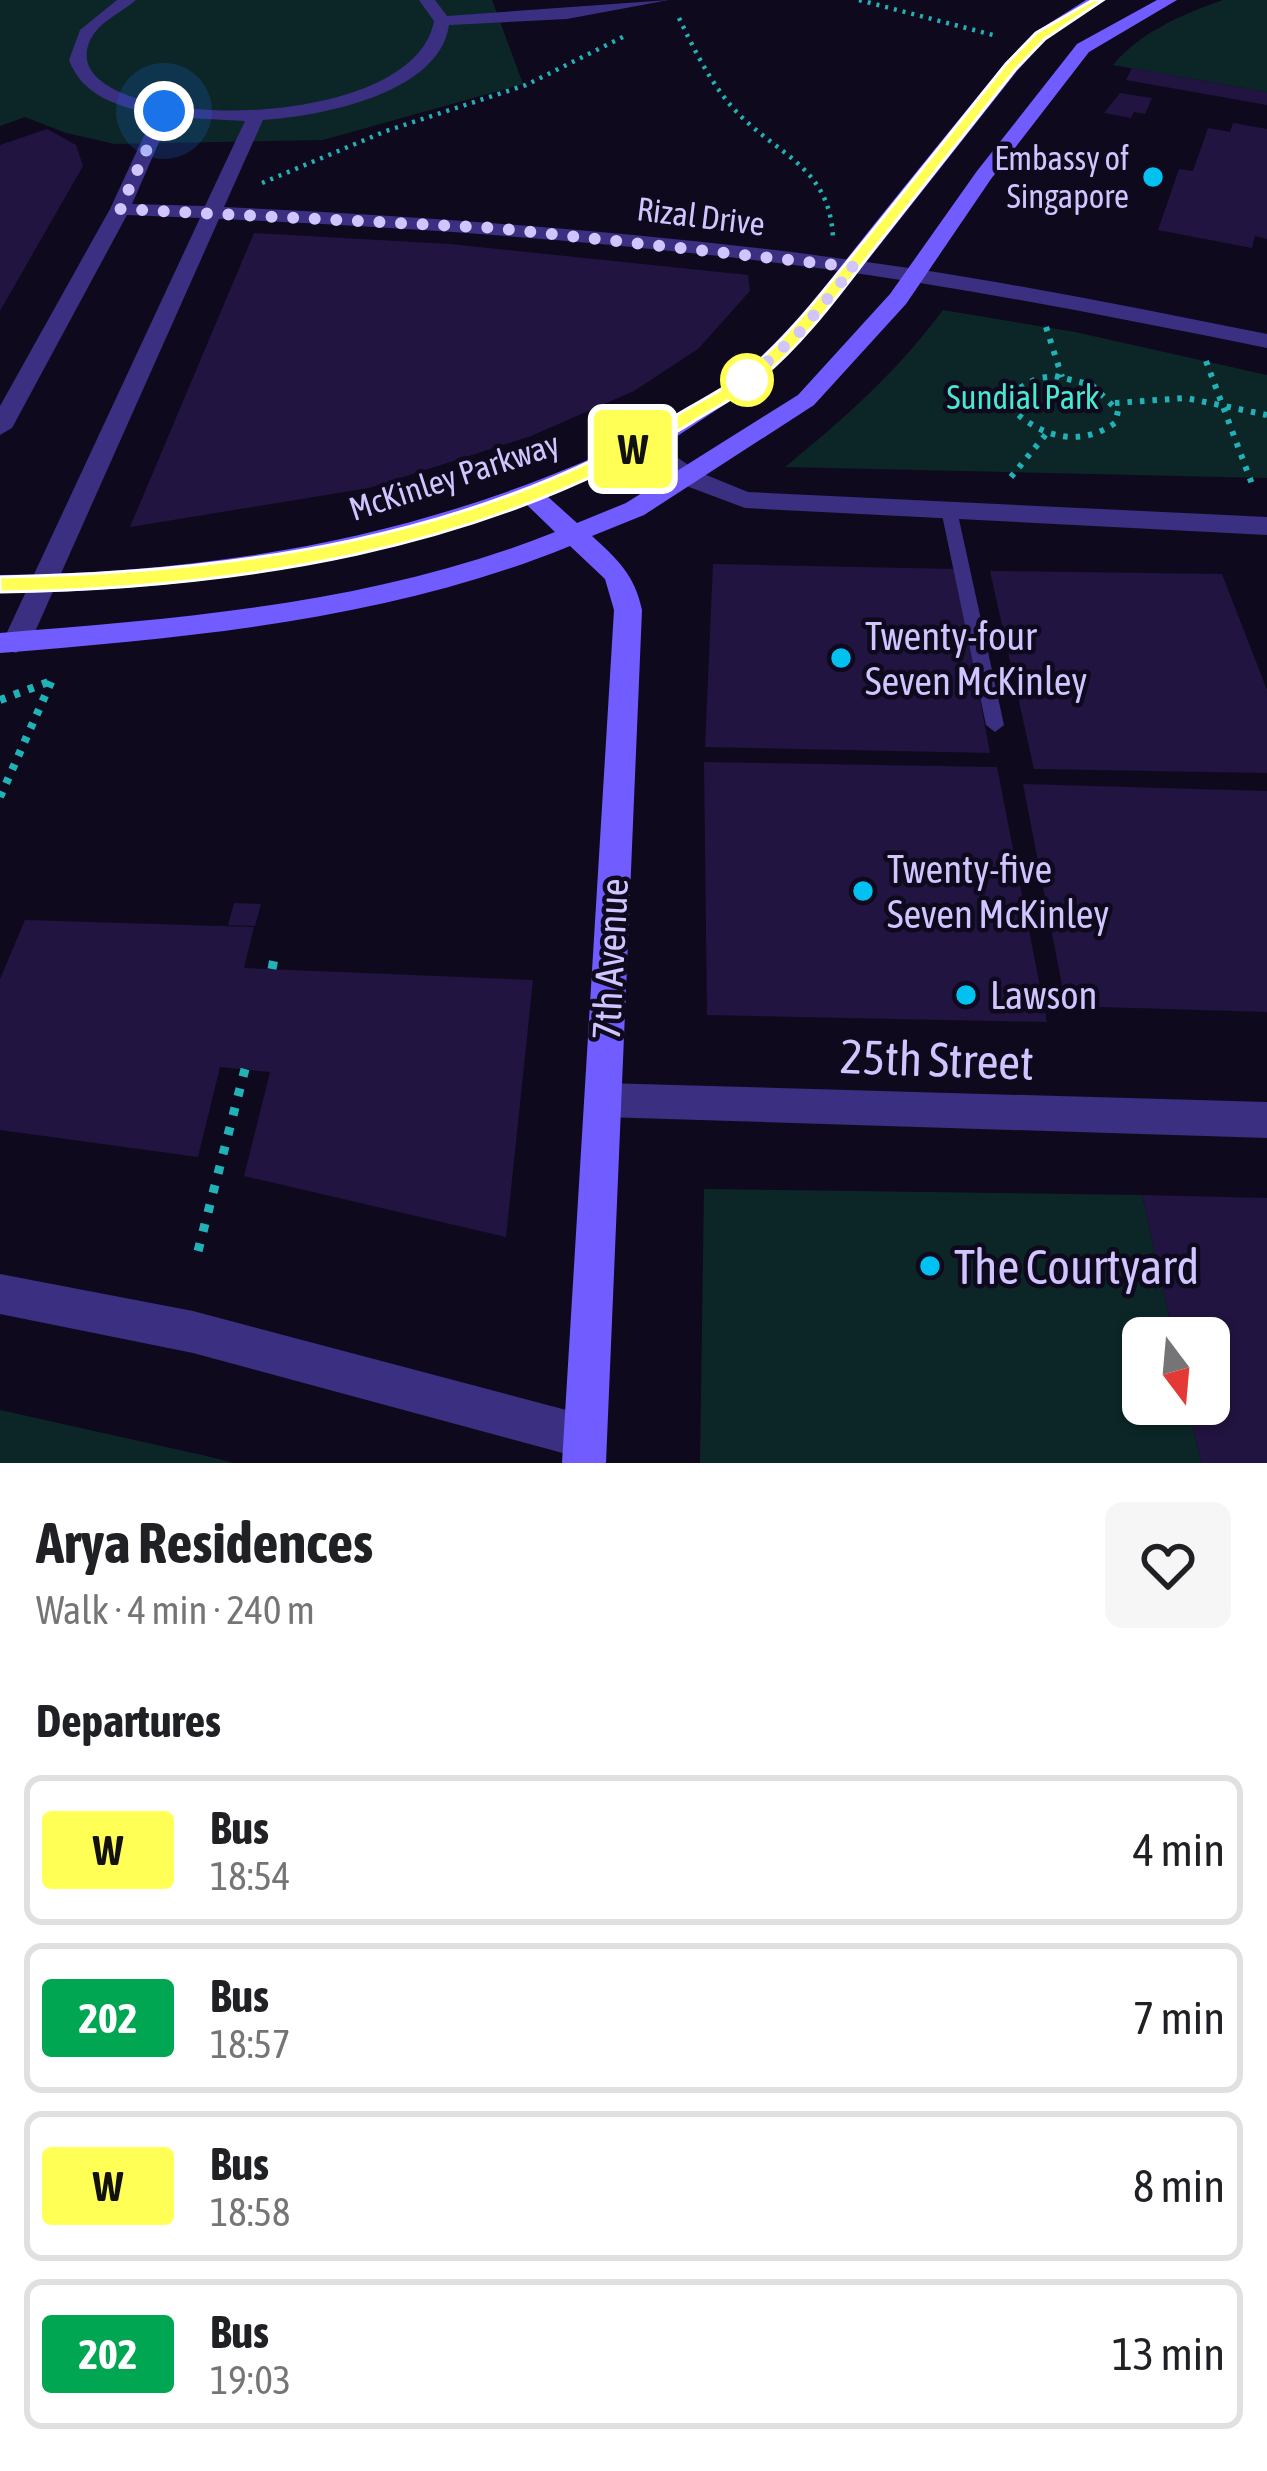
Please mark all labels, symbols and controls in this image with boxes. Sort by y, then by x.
your location [134,81,194,141]
place label: Embassy of Singapore [994,139,1129,215]
marker: Embassy of Singapore [1140,164,1166,190]
street label: Rizal Drive [635,189,767,243]
unlabelled marker [722,355,772,405]
park label: Sundial Park [947,378,1099,416]
line badge: W [594,410,672,488]
street label: McKinley Parkway [344,424,564,528]
text: W [618,425,648,473]
place label: Twenty-four Seven McKinley [865,614,1087,703]
marker: Twenty-four Seven McKinley [828,645,854,671]
place label: Twenty-five Seven McKinley [887,847,1109,936]
street label: 7th Avenue [584,877,636,1041]
marker: Twenty-five Seven McKinley [850,878,876,904]
place label: Lawson [990,973,1098,1017]
marker: Lawson [953,982,979,1008]
street label: 25th Street [839,1028,1035,1090]
place label: The Courtyard [954,1239,1199,1294]
marker: The Courtyard [917,1253,943,1279]
north arrow [1122,1317,1230,1425]
map controls [1122,1317,1230,1425]
button: heart [1105,1502,1231,1628]
text: Arya Residences [36,1510,373,1575]
text: Walk · 4 min · 240 m [36,1588,315,1632]
text: Departures [36,1695,221,1747]
text: Bus [210,1802,269,1854]
text: 4 min [1133,1824,1225,1876]
text: W [93,1826,123,1874]
text: 18:54 [210,1854,290,1898]
text: Bus [210,1970,269,2022]
text: 7 min [1133,1992,1225,2044]
text: 202 [78,1994,138,2042]
text: 18:57 [210,2022,290,2066]
text: Bus [210,2138,269,2190]
text: 8 min [1133,2160,1225,2212]
text: W [93,2162,123,2210]
text: 18:58 [210,2190,290,2234]
text: Bus [210,2306,269,2358]
text: 13 min [1112,2328,1225,2380]
text: 202 [78,2330,138,2378]
text: 19:03 [210,2358,291,2402]

